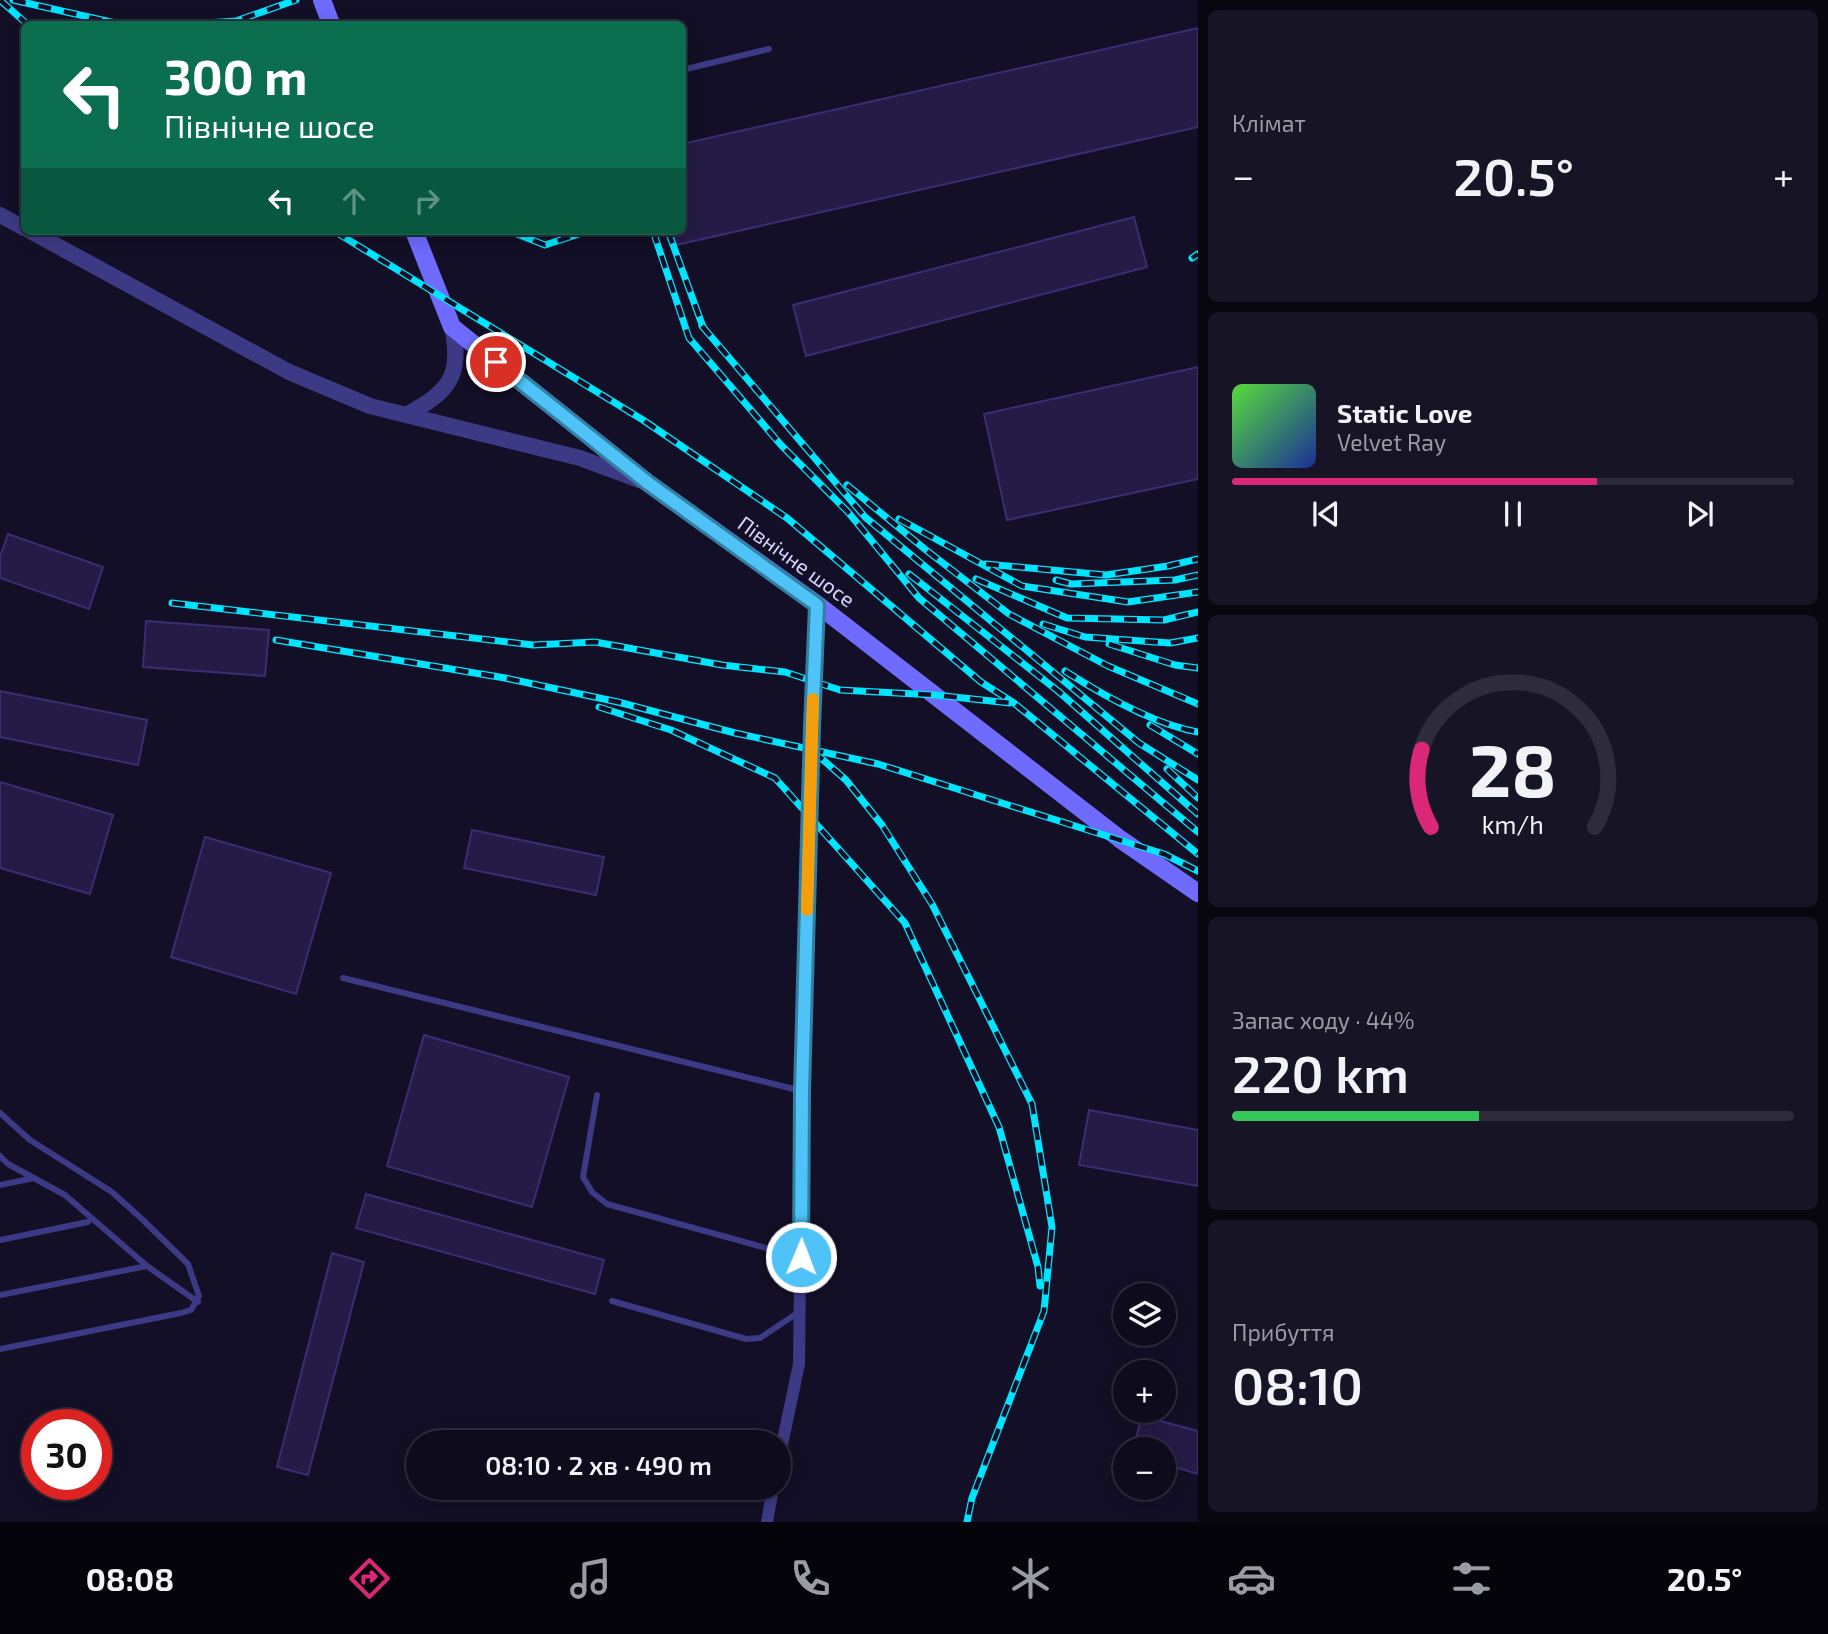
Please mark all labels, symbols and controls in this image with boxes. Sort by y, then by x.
text: 300 m [164,46,307,105]
icon: left [49,49,140,140]
text: Північне шосе [164,106,375,144]
text: Клімат [1232,109,1306,137]
text: 20.5° [1453,144,1574,206]
text: − [1232,152,1254,198]
text: + [1773,152,1794,198]
icon: left [262,182,300,220]
icon: ahead [335,182,373,220]
icon: right [408,182,446,220]
pin [466,332,526,392]
icon: arrive [477,343,515,381]
text: Static Love [1337,397,1473,428]
text: Velvet Ray [1337,428,1446,456]
icon: previous [1307,495,1345,533]
icon: pause [1494,495,1532,533]
icon: next [1681,495,1719,533]
street label: Північне шосе [734,510,860,612]
text: 28 [1469,724,1557,812]
text: km/h [1482,809,1544,839]
text: Запас ходу · 44% [1232,1006,1415,1034]
text: 220 km [1232,1041,1409,1103]
position arrow [764,1220,838,1294]
map controls [1113,1283,1176,1500]
button: layers [1113,1283,1176,1346]
text: Прибуття [1232,1318,1335,1346]
text: 08:10 [1232,1353,1363,1415]
button: + [1113,1360,1176,1423]
speed limit sign: 30 [21,1409,112,1500]
button: − [1113,1437,1176,1500]
text: 08:10 · 2 хв · 490 m [485,1449,712,1480]
icon: directions [345,1554,394,1603]
icon: music [566,1554,615,1603]
icon: phone [786,1554,835,1603]
icon: climate [1006,1554,1055,1603]
icon: car [1227,1554,1276,1603]
icon: filters [1447,1554,1496,1603]
text: 08:08 [86,1559,174,1597]
text: 20.5° [1667,1559,1742,1597]

